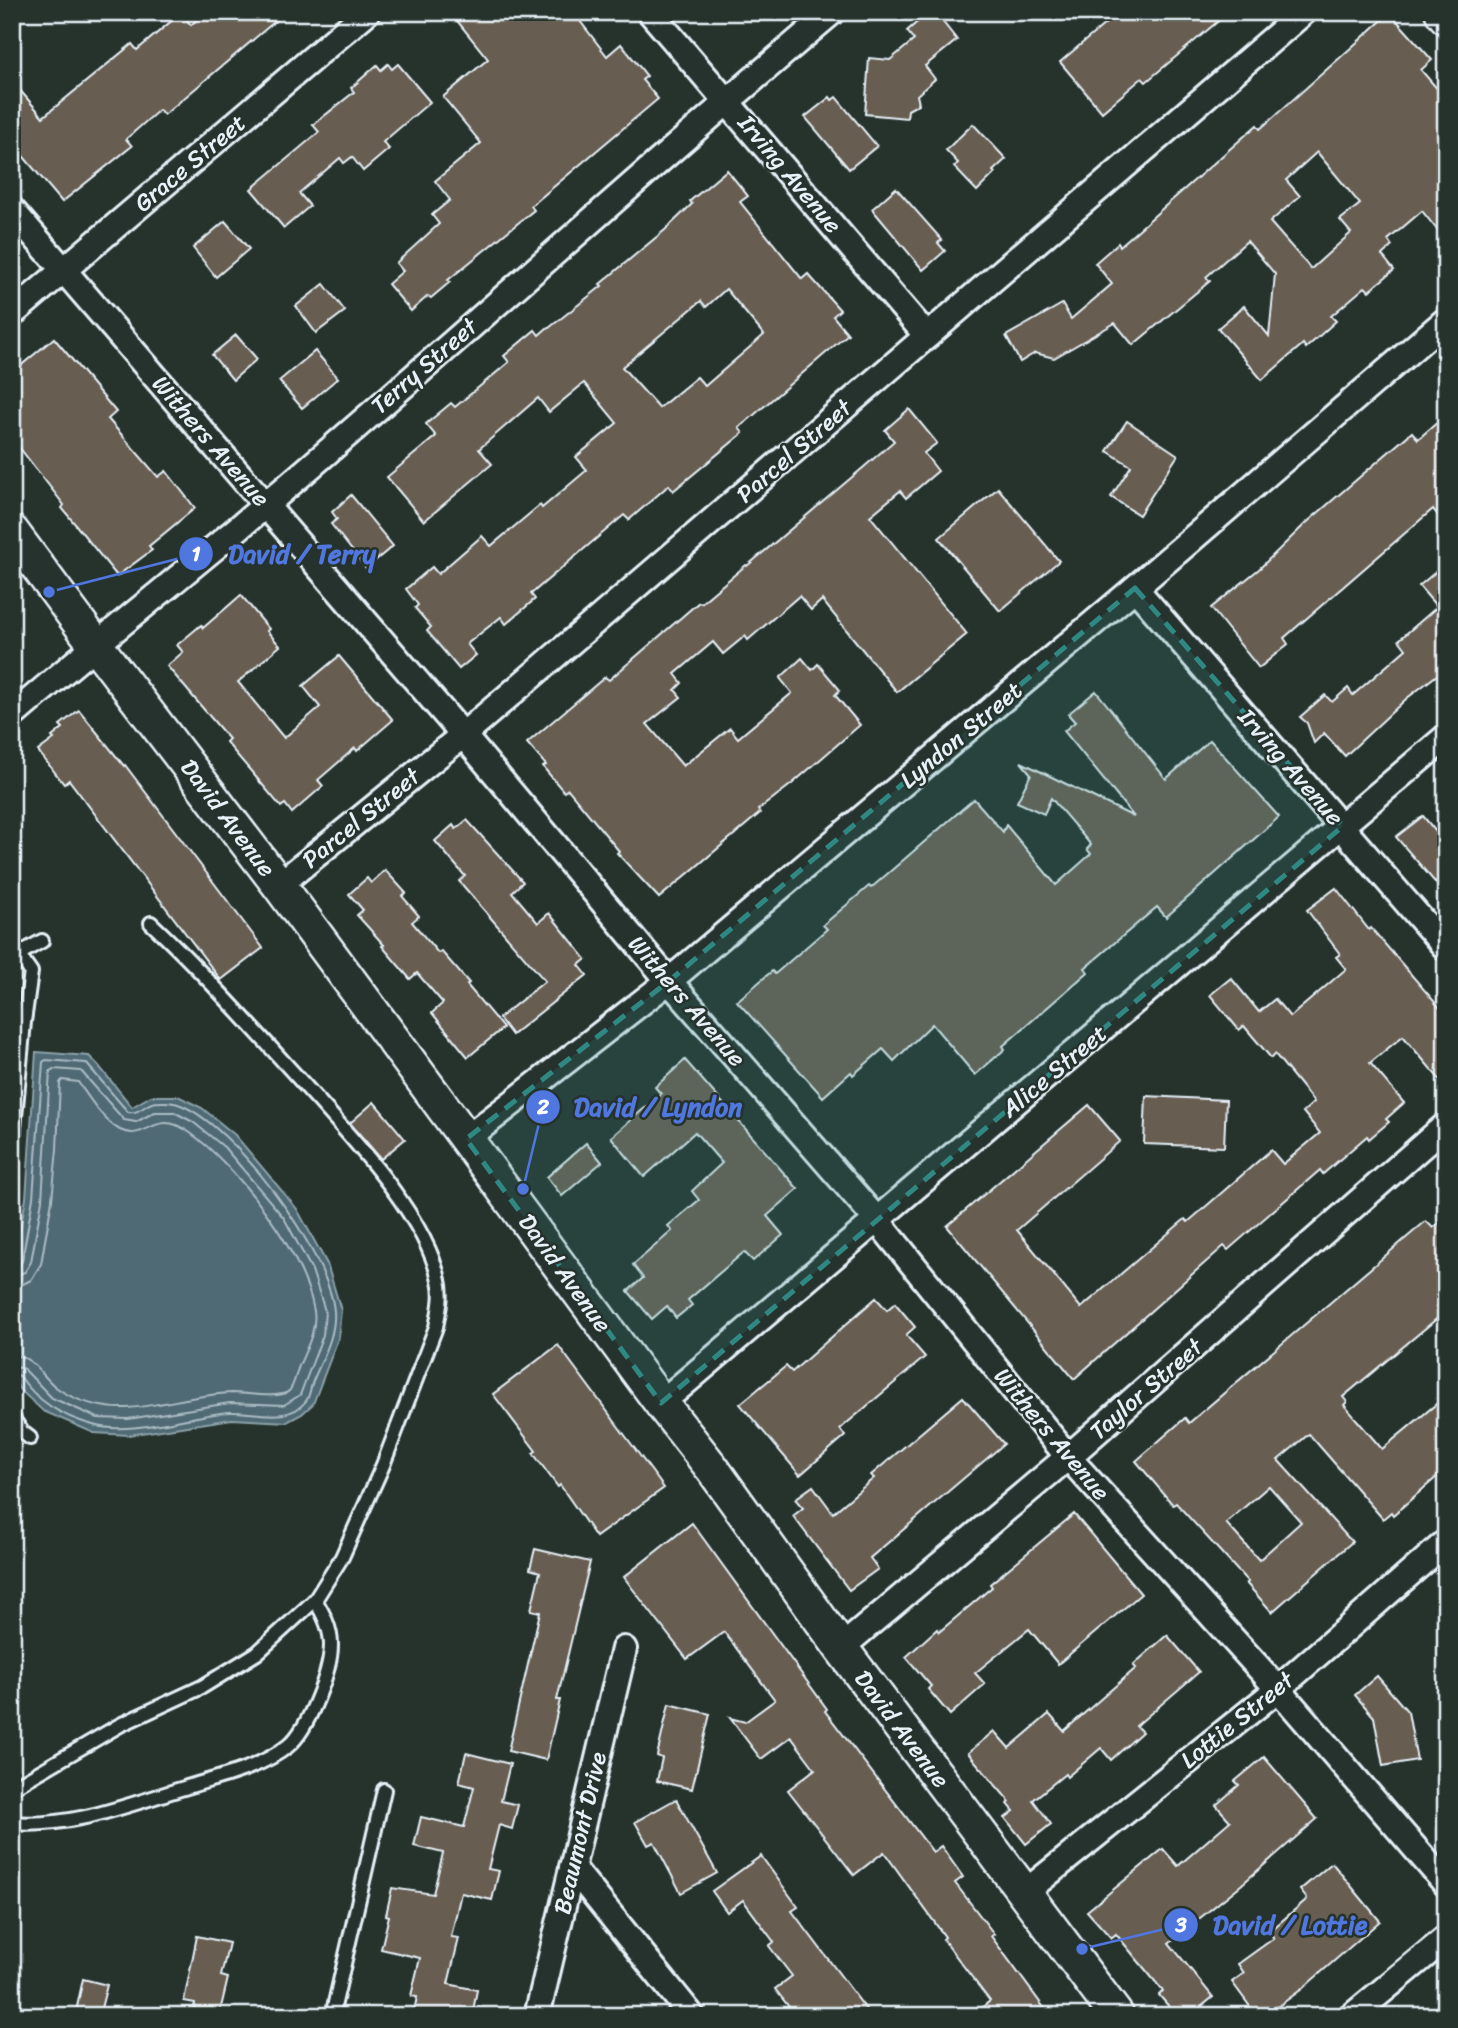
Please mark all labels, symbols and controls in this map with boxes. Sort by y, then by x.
street label: Grace Street [124,103,256,223]
street label: Irving Avenue [726,104,853,243]
street label: Terry Street [361,306,488,425]
street label: Withers Avenue [141,365,281,517]
street label: Parcel Street [726,387,863,514]
callout: David / Terry [179,530,390,577]
text: David / Terry [228,531,377,577]
text: 1 [191,535,201,573]
street label: Lyndon Street [890,671,1032,799]
street label: Irving Avenue [1227,697,1355,836]
street label: David Avenue [169,750,287,886]
street label: Parcel Street [292,756,431,879]
street label: Withers Avenue [617,925,757,1077]
street label: Alice Street [990,1014,1117,1129]
callout: David / Lyndon [525,1084,756,1131]
text: David / Lyndon [574,1084,742,1130]
text: 2 [536,1088,549,1126]
street label: David Avenue [507,1204,623,1342]
street label: Taylor Street [1079,1326,1214,1451]
street label: Withers Avenue [983,1358,1121,1510]
street label: Lottie Street [1170,1660,1305,1780]
street label: David Avenue [843,1661,961,1797]
street label: Beaumont Drive [541,1747,619,1918]
callout: David / Lottie [1163,1901,1381,1948]
text: David / Lottie [1213,1902,1368,1948]
text: 3 [1174,1906,1187,1944]

